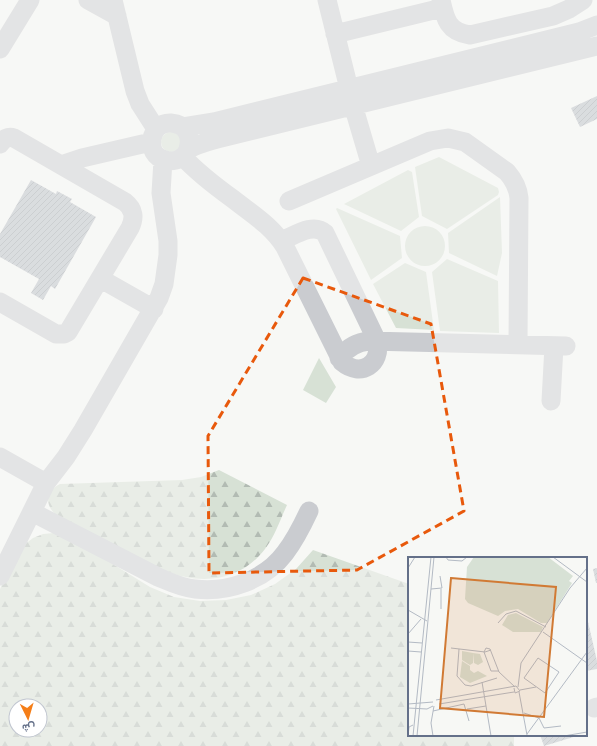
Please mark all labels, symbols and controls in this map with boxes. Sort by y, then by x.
inset map [408,557,587,736]
north arrow [8,698,48,738]
text: ش [22,720,36,736]

